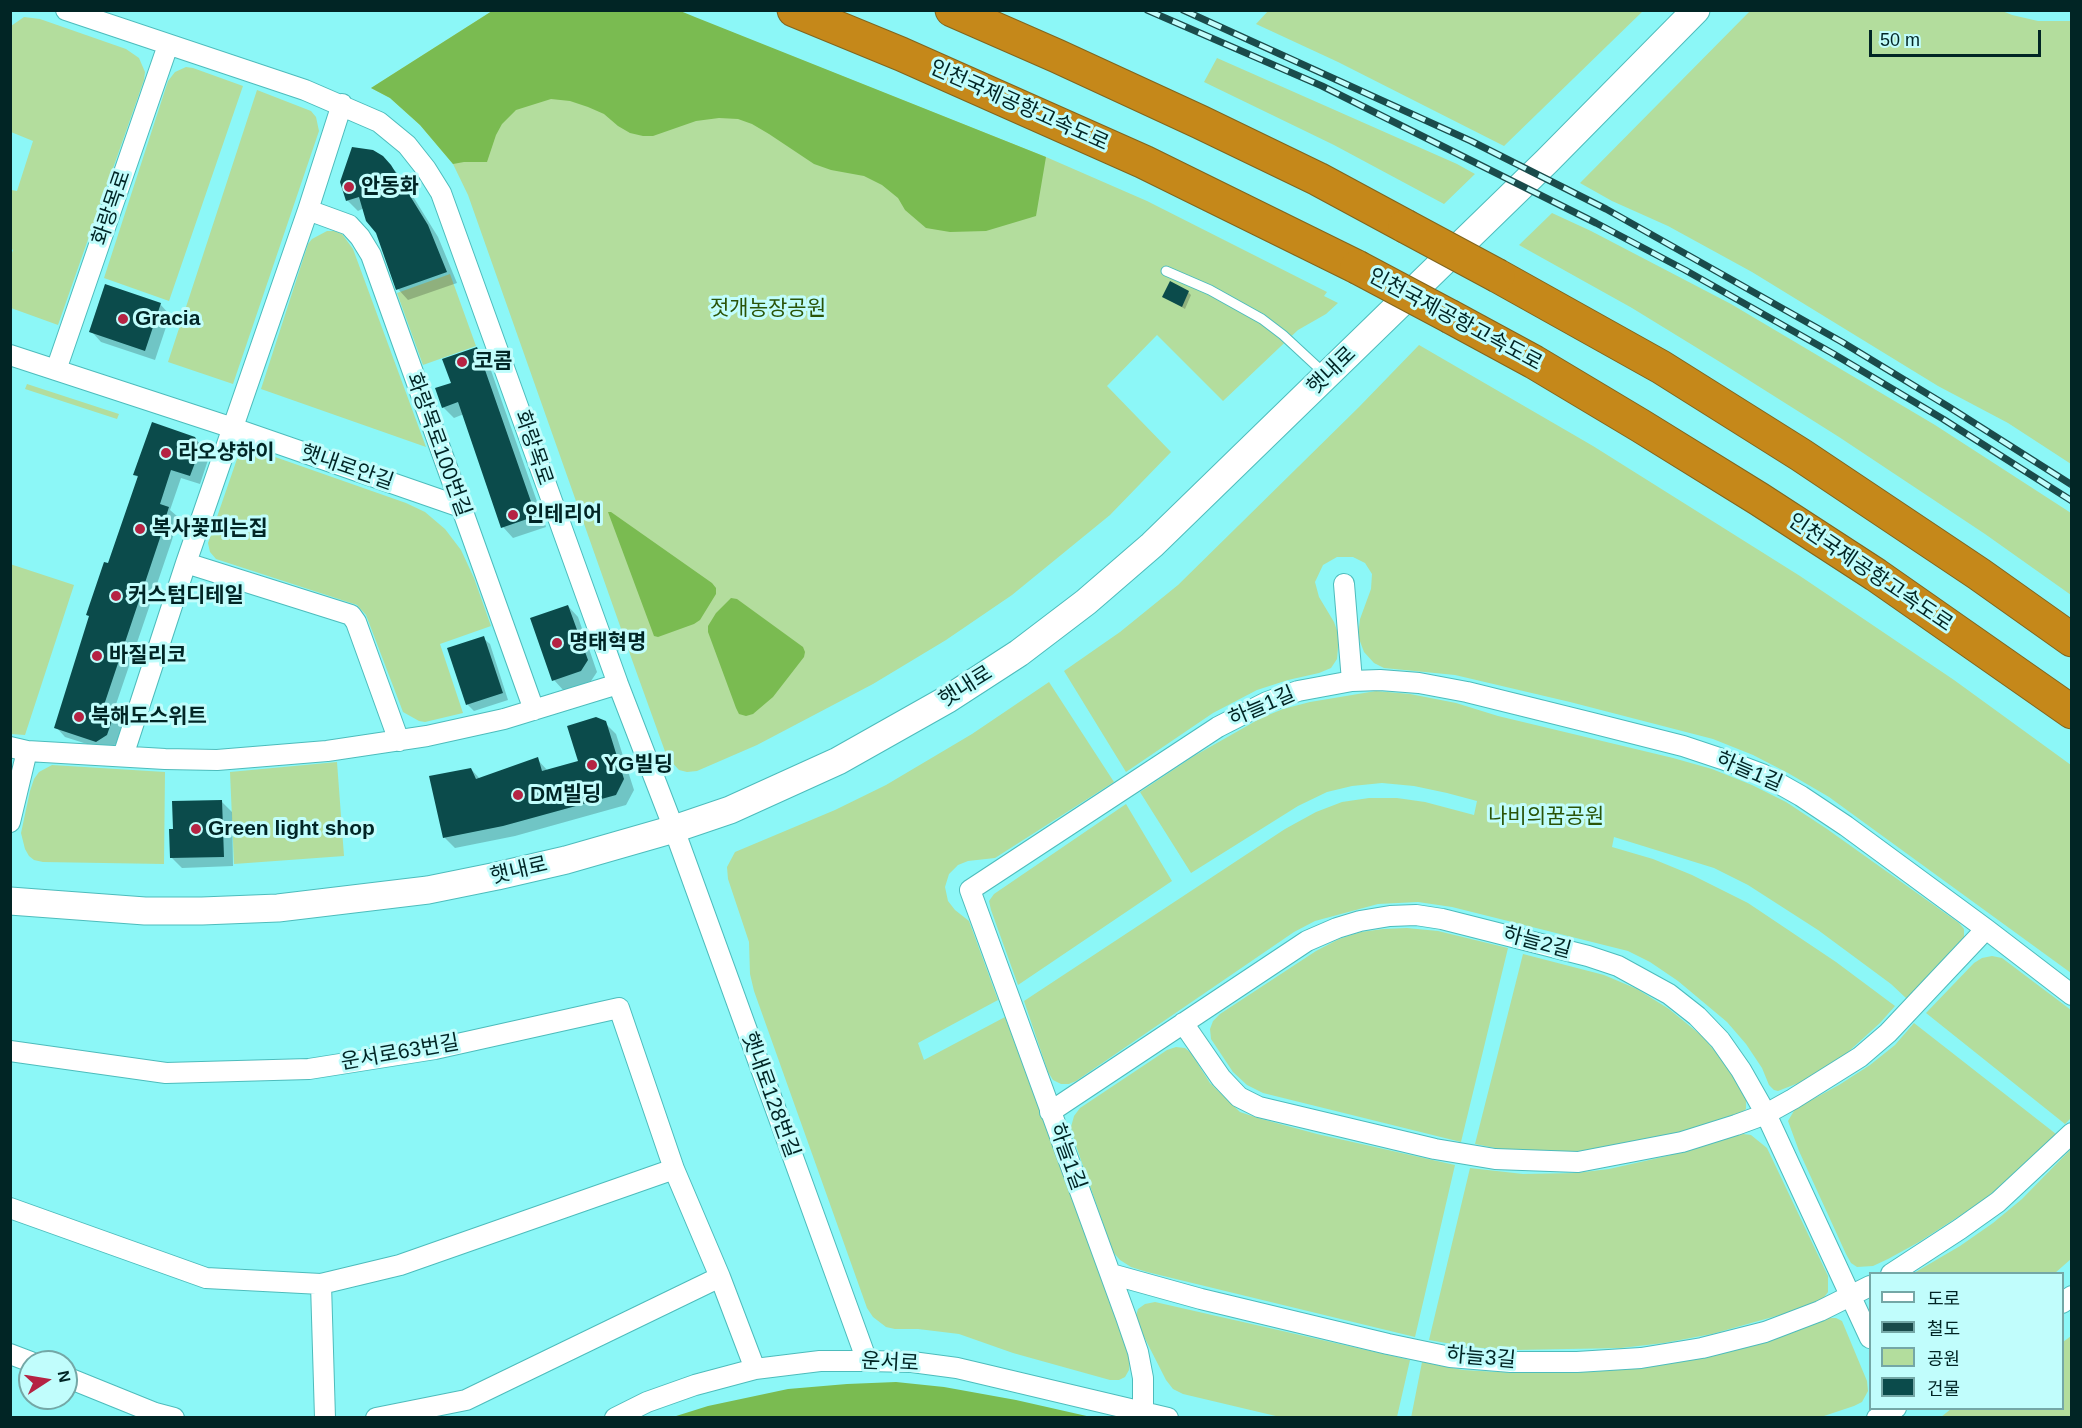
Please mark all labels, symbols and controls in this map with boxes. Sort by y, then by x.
scale bar [1872,18,2044,56]
text: 50 m [1880,30,1920,50]
street label: 인천국제공항고속도로 [926,55,1112,157]
street label: 화랑목로 [88,167,136,249]
place label: 안동화 [361,174,419,200]
marker: 안동화 [342,180,356,194]
street label: 인천국제공항고속도로 [1364,264,1546,376]
park label: 젓개농장공원 [710,296,826,322]
place label: Gracia [135,306,200,332]
marker: Gracia [116,312,130,326]
street label: 햇내로 [1302,342,1362,400]
place label: 코콤 [474,349,513,375]
marker: 코콤 [455,355,469,369]
street label: 화랑목로100번길 [400,370,476,520]
street label: 화랑목로 [509,407,557,489]
place label: 라오샹하이 [178,440,275,466]
street label: 햇내로안길 [297,440,397,496]
marker: 라오샹하이 [159,446,173,460]
place label: 인테리어 [525,502,602,528]
marker: 인테리어 [506,508,520,522]
street label: 인천국제공항고속도로 [1783,509,1957,637]
place label: 복사꽃피는집 [152,516,268,542]
marker: 복사꽃피는집 [133,522,147,536]
place label: 커스텀디테일 [128,583,244,609]
marker: 커스텀디테일 [109,589,123,603]
place label: 명태혁명 [569,630,646,656]
marker: 명태혁명 [550,636,564,650]
place label: 바질리코 [109,643,186,669]
marker: 바질리코 [90,649,104,663]
street label: 햇내로 [935,661,997,713]
street label: 하늘1길 [1225,682,1299,732]
place label: 북해도스위트 [91,704,207,730]
marker: 북해도스위트 [72,710,86,724]
street label: 하늘1길 [1712,747,1786,797]
place label: YG빌딩 [604,752,673,778]
marker: YG빌딩 [585,758,599,772]
place label: DM빌딩 [530,782,601,808]
marker: DM빌딩 [511,788,525,802]
park label: 나비의꿈공원 [1488,804,1604,830]
place label: Green light shop [208,816,375,842]
marker: Green light shop [189,822,203,836]
street label: 햇내로 [488,852,550,890]
street label: 하늘2길 [1500,922,1574,964]
street label: 햇내로128번길 [736,1029,804,1161]
street label: 운서로63번길 [339,1030,461,1076]
street label: 하늘1길 [1043,1120,1091,1194]
legend [1869,1272,2064,1410]
text: 도로 [1927,1289,1960,1309]
text: 철도 [1927,1319,1960,1339]
street label: 하늘3길 [1445,1342,1517,1374]
street label: 운서로 [860,1349,920,1377]
text: 공원 [1927,1349,1960,1369]
north arrow [18,1350,78,1410]
text: N [55,1369,74,1384]
text: 건물 [1927,1379,1960,1399]

